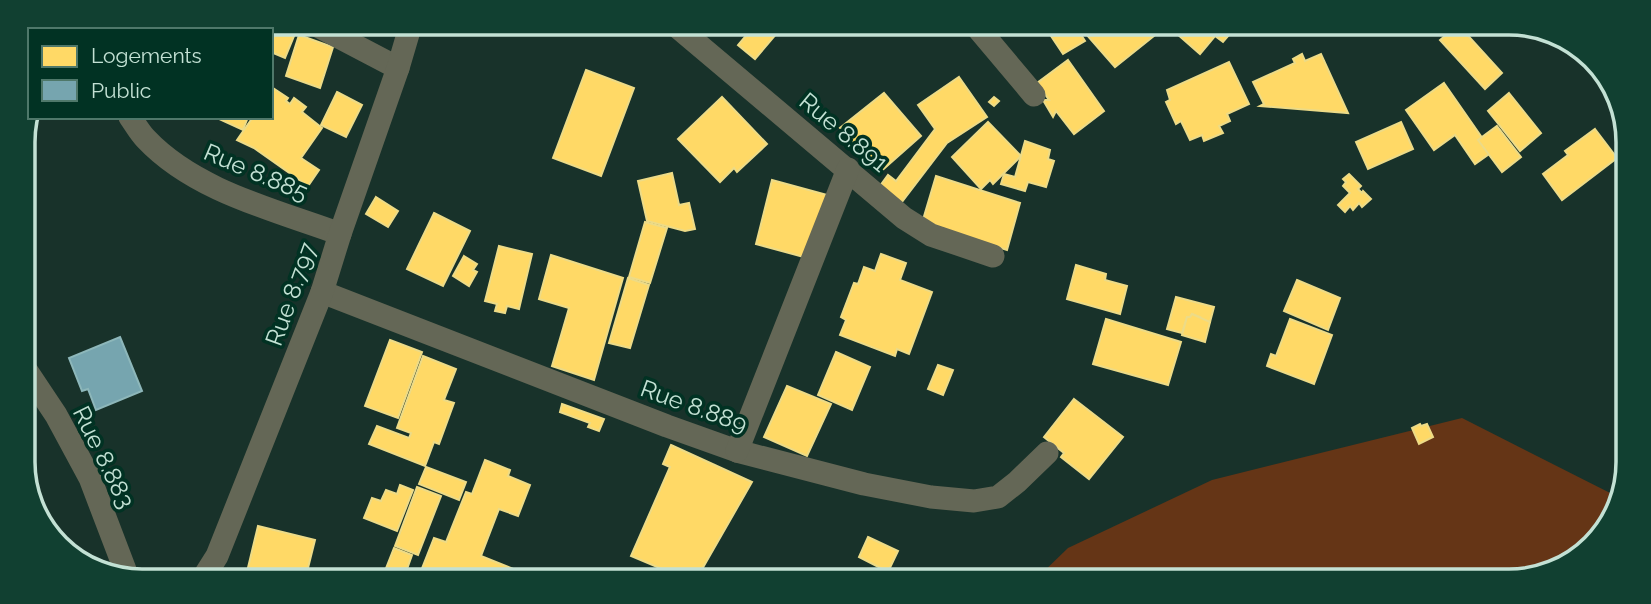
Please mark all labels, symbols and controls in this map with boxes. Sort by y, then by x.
legend [28,28,273,119]
text: Logements [91,43,202,68]
text: Public [91,78,151,103]
street label: Rue 8.891 [794,86,894,178]
street label: Rue 8.885 [200,137,312,207]
street label: Rue 8.797 [259,238,323,350]
street label: Rue 8.889 [637,373,751,439]
street label: Rue 8.883 [67,401,141,513]

